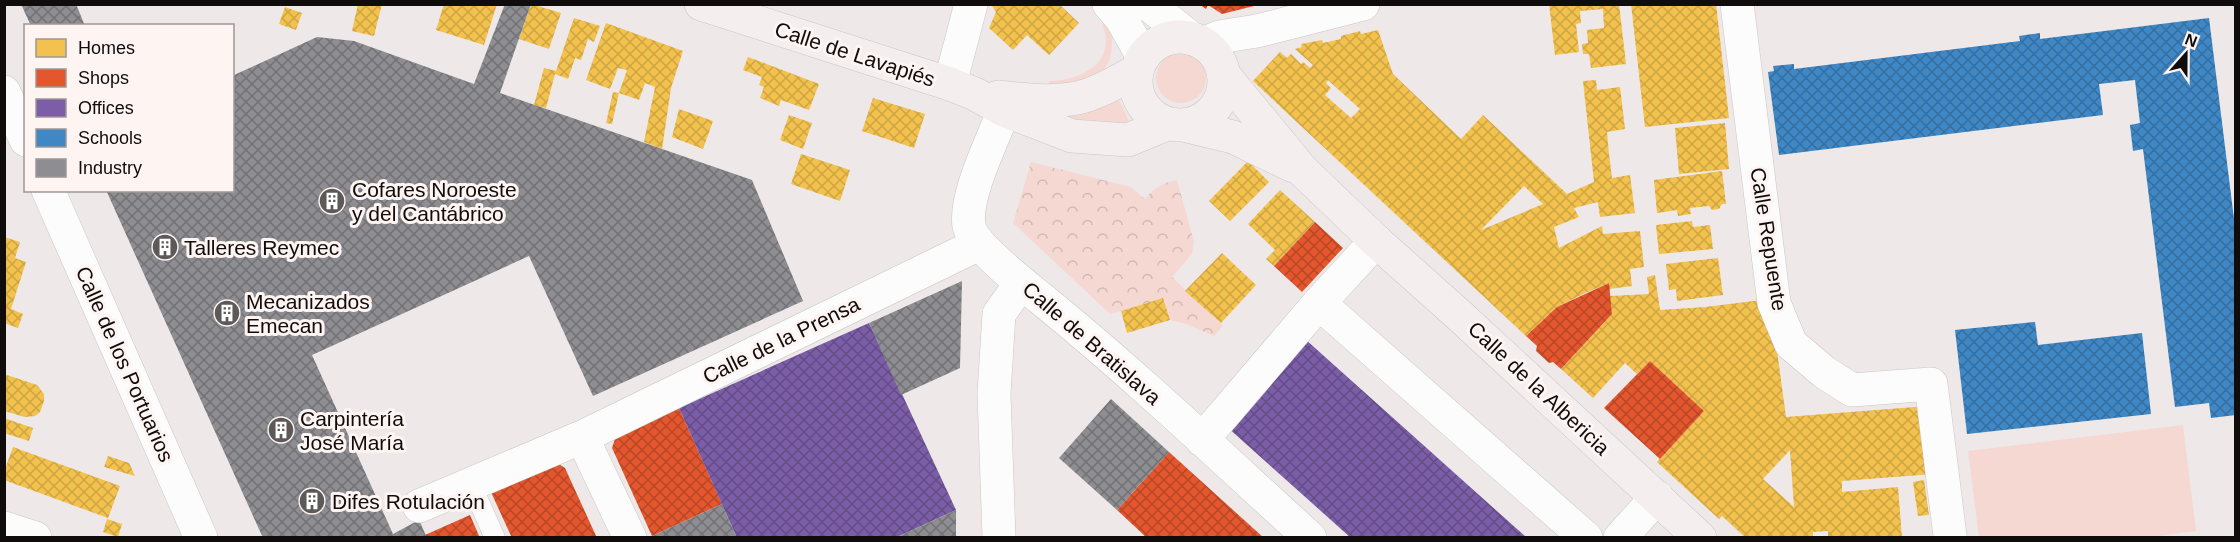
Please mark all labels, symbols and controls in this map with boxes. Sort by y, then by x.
street label: Calle de Lavapiés [772,17,938,91]
legend [24,24,234,192]
north arrow [2156,24,2216,84]
text: N [2183,30,2200,50]
text: Homes [78,38,135,58]
text: Shops [78,68,129,88]
text: Offices [78,98,134,118]
text: Schools [78,128,142,148]
text: Industry [78,158,142,178]
street label: Calle Repuente [1746,166,1792,312]
place label: Cofares Noroeste y del Cantábrico [352,178,517,225]
building icon: Cofares Noroeste y del Cantábrico [317,186,347,216]
building icon: Talleres Reymec [150,232,180,262]
place label: Talleres Reymec [184,236,339,259]
street label: Calle de los Portuarios [72,263,178,465]
street label: Calle de Bratislava [1018,277,1166,409]
place label: Mecanizados Emecan [246,290,370,337]
street label: Calle de la Prensa [699,292,863,388]
building icon: Mecanizados Emecan [212,298,242,328]
street label: Calle de la Albericia [1464,317,1615,460]
place label: Carpintería José María [300,407,404,454]
building icon: Carpintería José María [266,415,296,445]
building icon: Difes Rotulación [297,486,327,516]
place label: Difes Rotulación [332,490,485,513]

